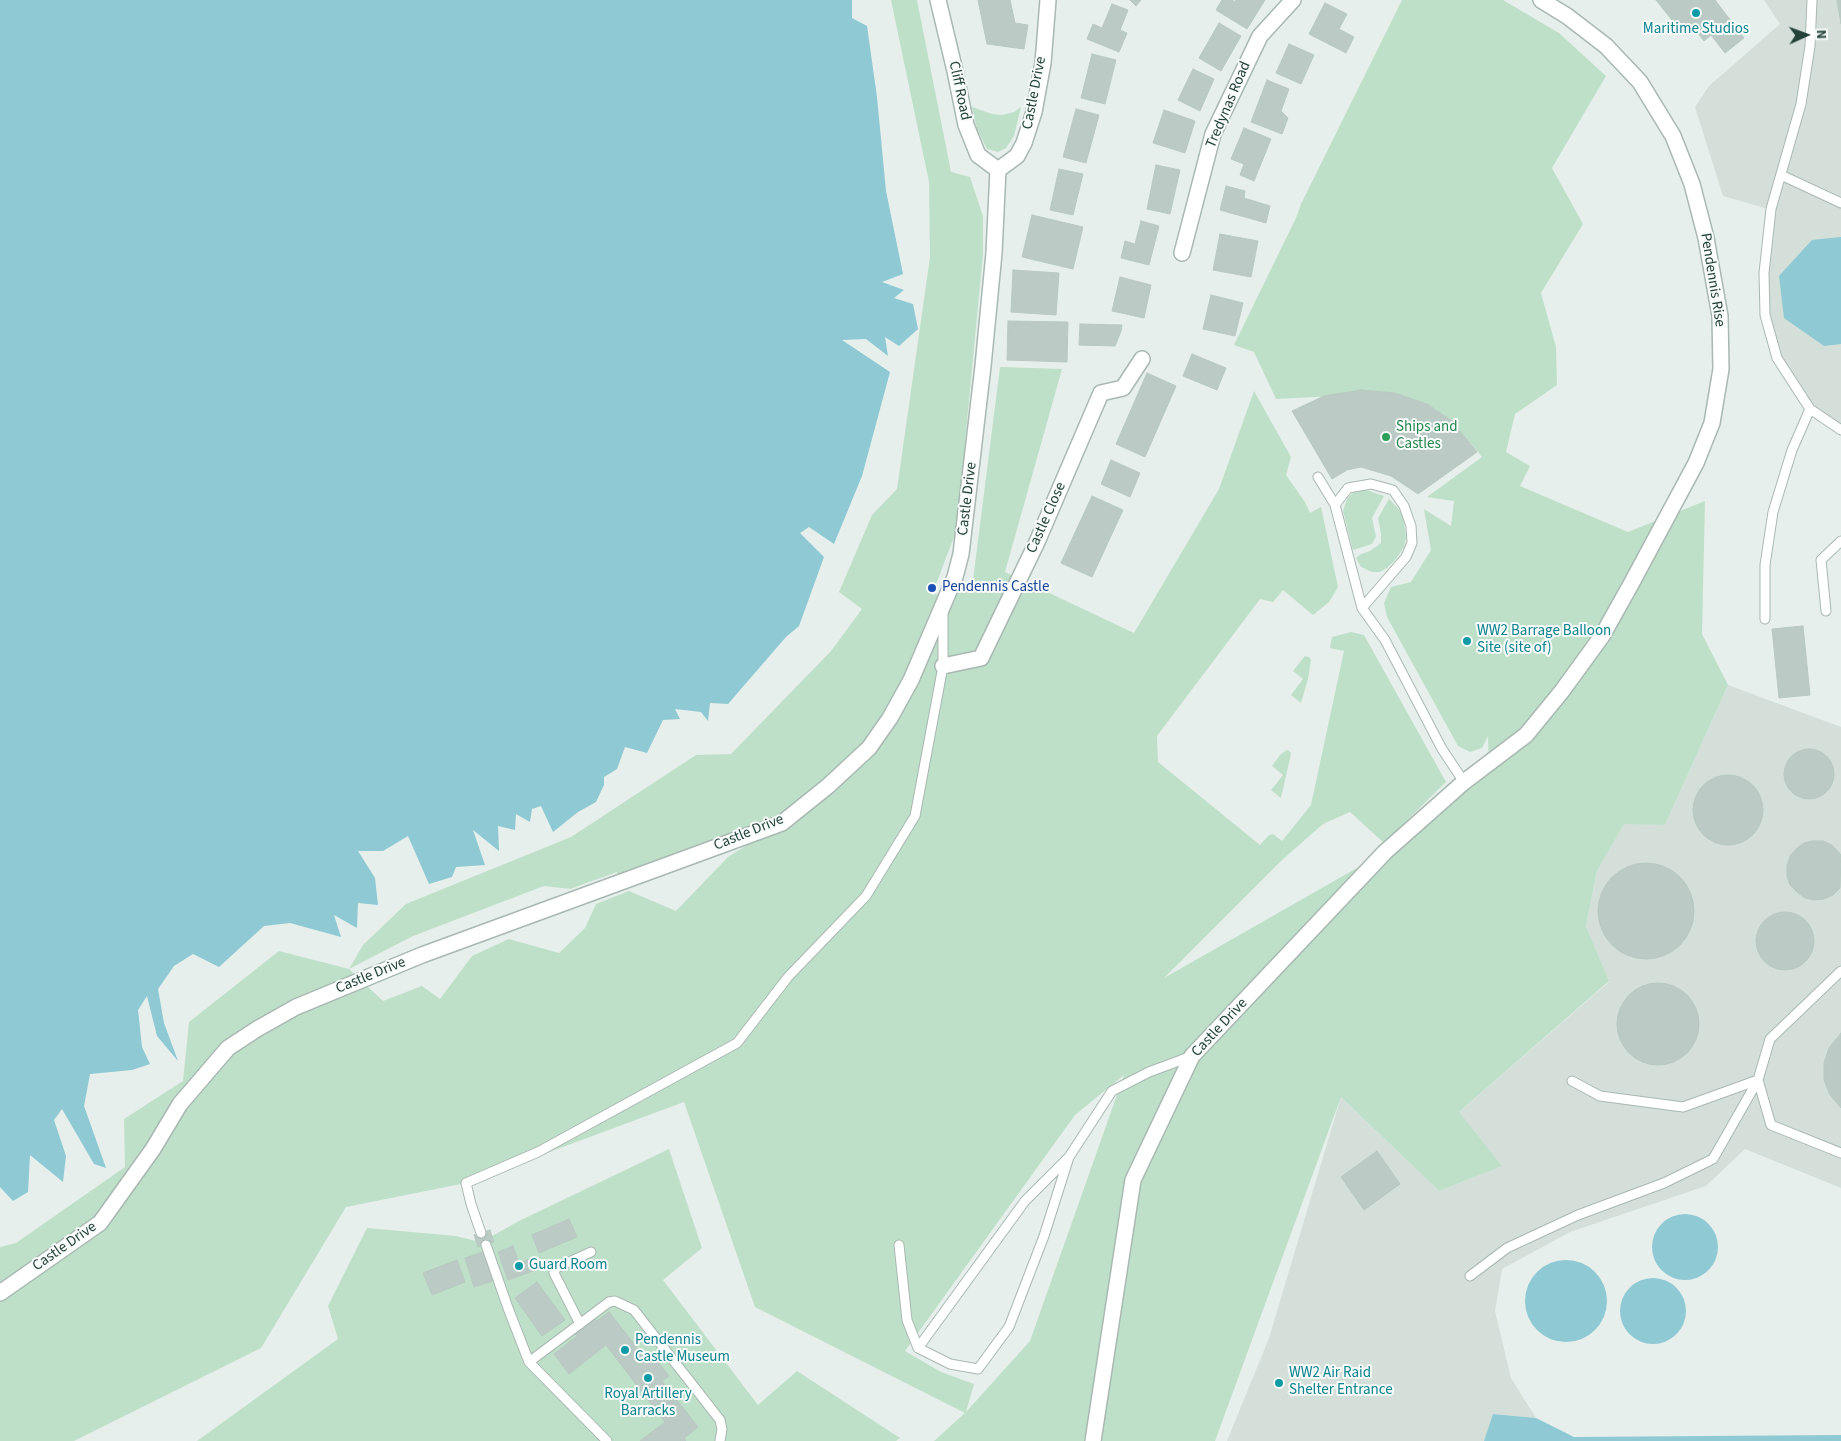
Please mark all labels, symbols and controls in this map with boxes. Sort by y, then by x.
marker: Maritime Studios [1690,7,1702,19]
north arrow [1781,10,1831,60]
place label: Maritime Studios [1643,21,1749,39]
text: N [1811,29,1831,39]
street label: Castle Drive [1019,55,1051,131]
street label: Tredynas Road [1203,59,1255,151]
street label: Cliff Road [944,60,974,122]
street label: Pendennis Rise [1696,232,1728,328]
place label: Ships and Castles [1396,419,1458,454]
marker: Ships and Castles [1380,431,1392,443]
street label: Castle Drive [955,461,981,537]
street label: Castle Close [1023,480,1071,556]
place label: Pendennis Castle [942,579,1049,597]
marker: Pendennis Castle [926,582,938,594]
place label: WW2 Barrage Balloon Site (site of) [1477,623,1611,658]
marker: WW2 Barrage Balloon Site (site of) [1461,635,1473,647]
street label: Castle Drive [711,811,787,855]
street label: Castle Drive [333,954,409,998]
street label: Castle Drive [1188,995,1252,1061]
street label: Castle Drive [30,1218,100,1276]
place label: Guard Room [529,1257,607,1275]
marker: Guard Room [513,1260,525,1272]
place label: Pendennis Castle Museum [635,1332,730,1367]
marker: Pendennis Castle Museum [619,1344,631,1356]
place label: WW2 Air Raid Shelter Entrance [1289,1365,1393,1400]
marker: Royal Artillery Barracks [642,1372,654,1384]
marker: WW2 Air Raid Shelter Entrance [1273,1377,1285,1389]
place label: Royal Artillery Barracks [604,1386,692,1421]

